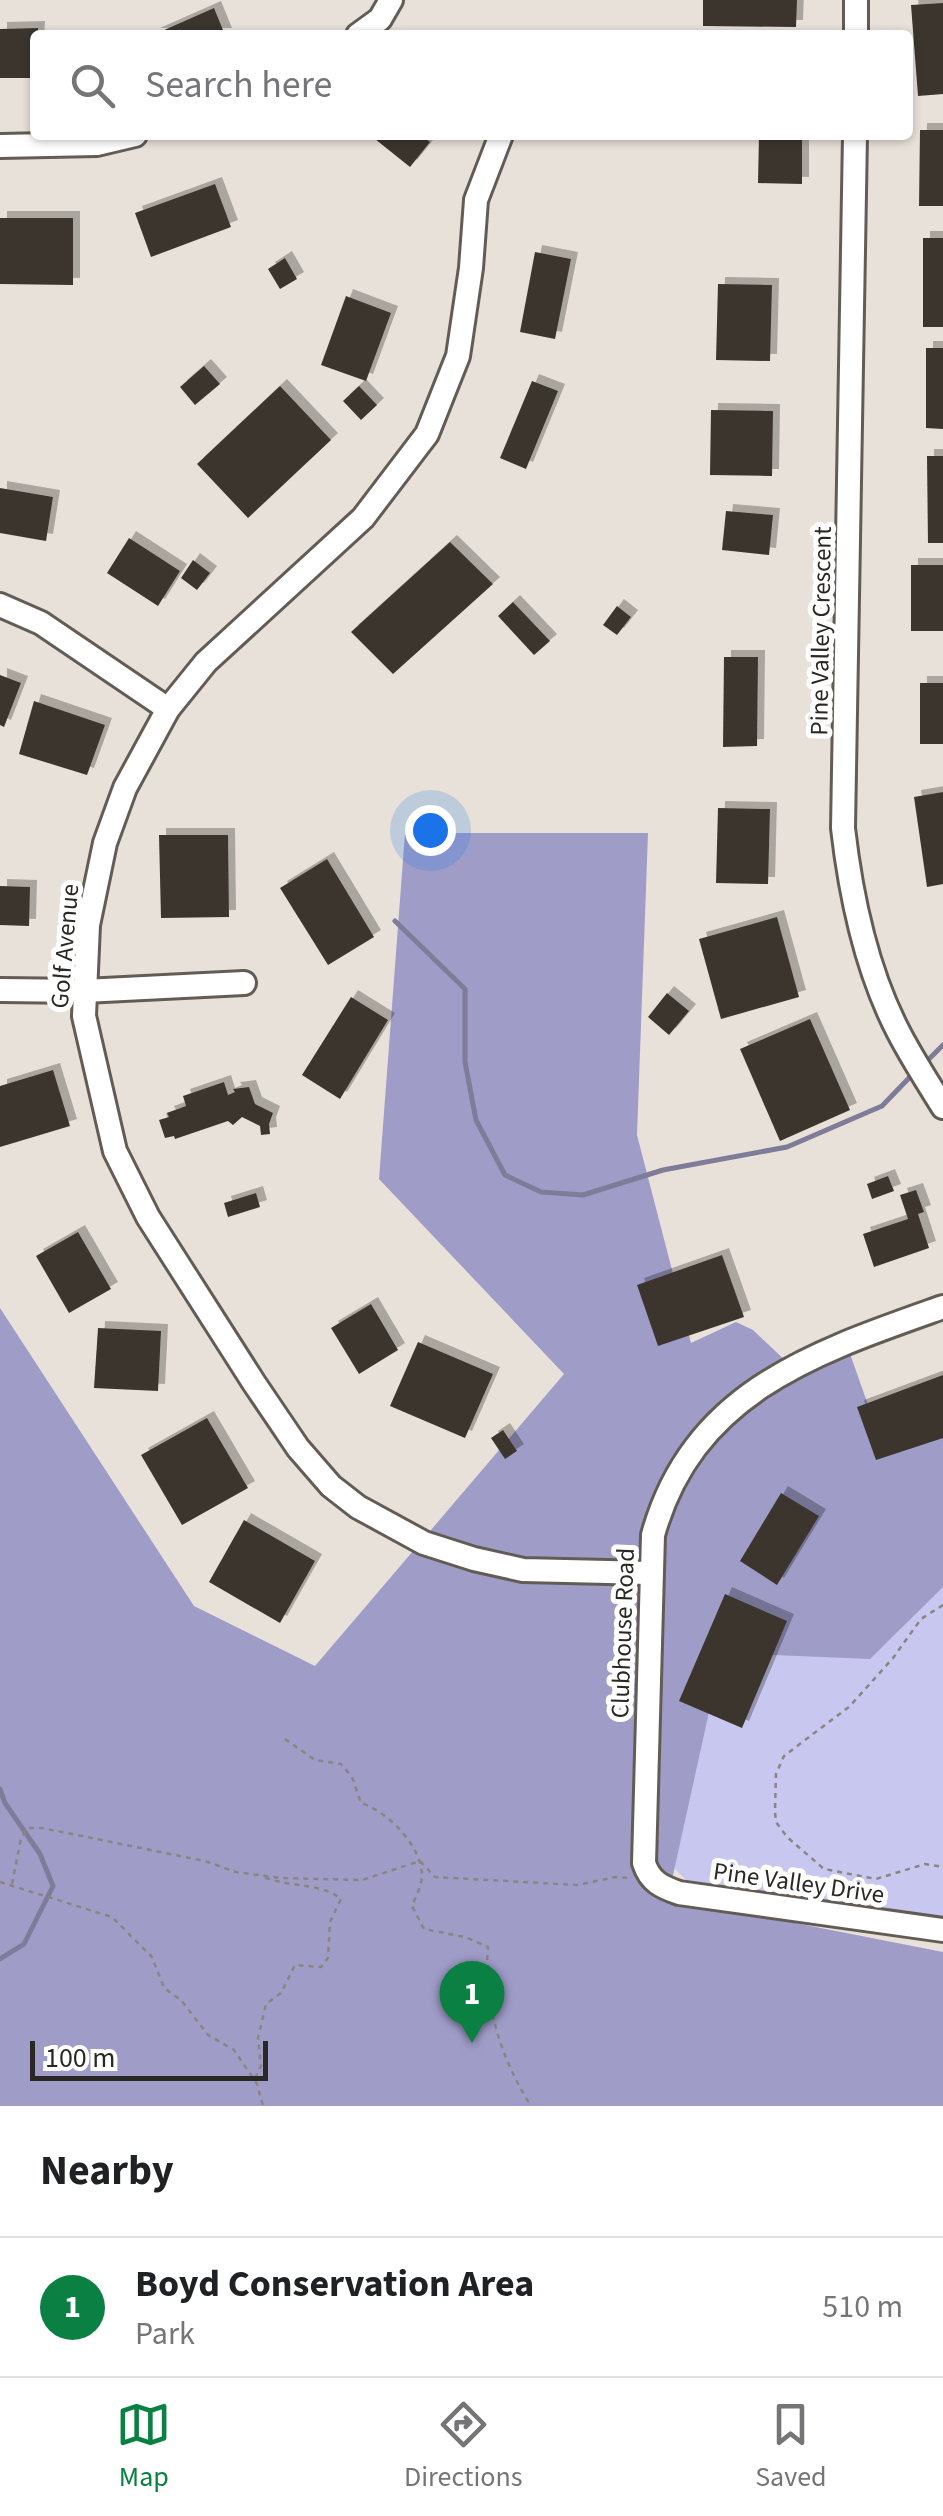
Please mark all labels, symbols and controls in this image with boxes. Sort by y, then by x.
search box [30,30,913,140]
icon: search [65,58,120,113]
text: Search here [145,58,332,112]
street label: Pine Valley Crescent [801,526,841,736]
your location [405,805,456,856]
street label: Golf Avenue [42,882,88,1010]
street label: Clubhouse Road [602,1547,644,1719]
street label: Pine Valley Drive [711,1853,887,1913]
pin: 1 [440,1960,504,2043]
scale bar [30,2036,268,2080]
text: 100 m [45,2038,116,2078]
text: Nearby [40,2141,174,2201]
text: Boyd Conservation Area [135,2257,534,2311]
text: 1 [64,2284,81,2330]
text: 510 m [822,2284,903,2330]
text: Park [135,2311,195,2357]
tab: Map [116,2397,171,2497]
tab: Directions [404,2397,523,2497]
tab: Saved [755,2397,827,2497]

